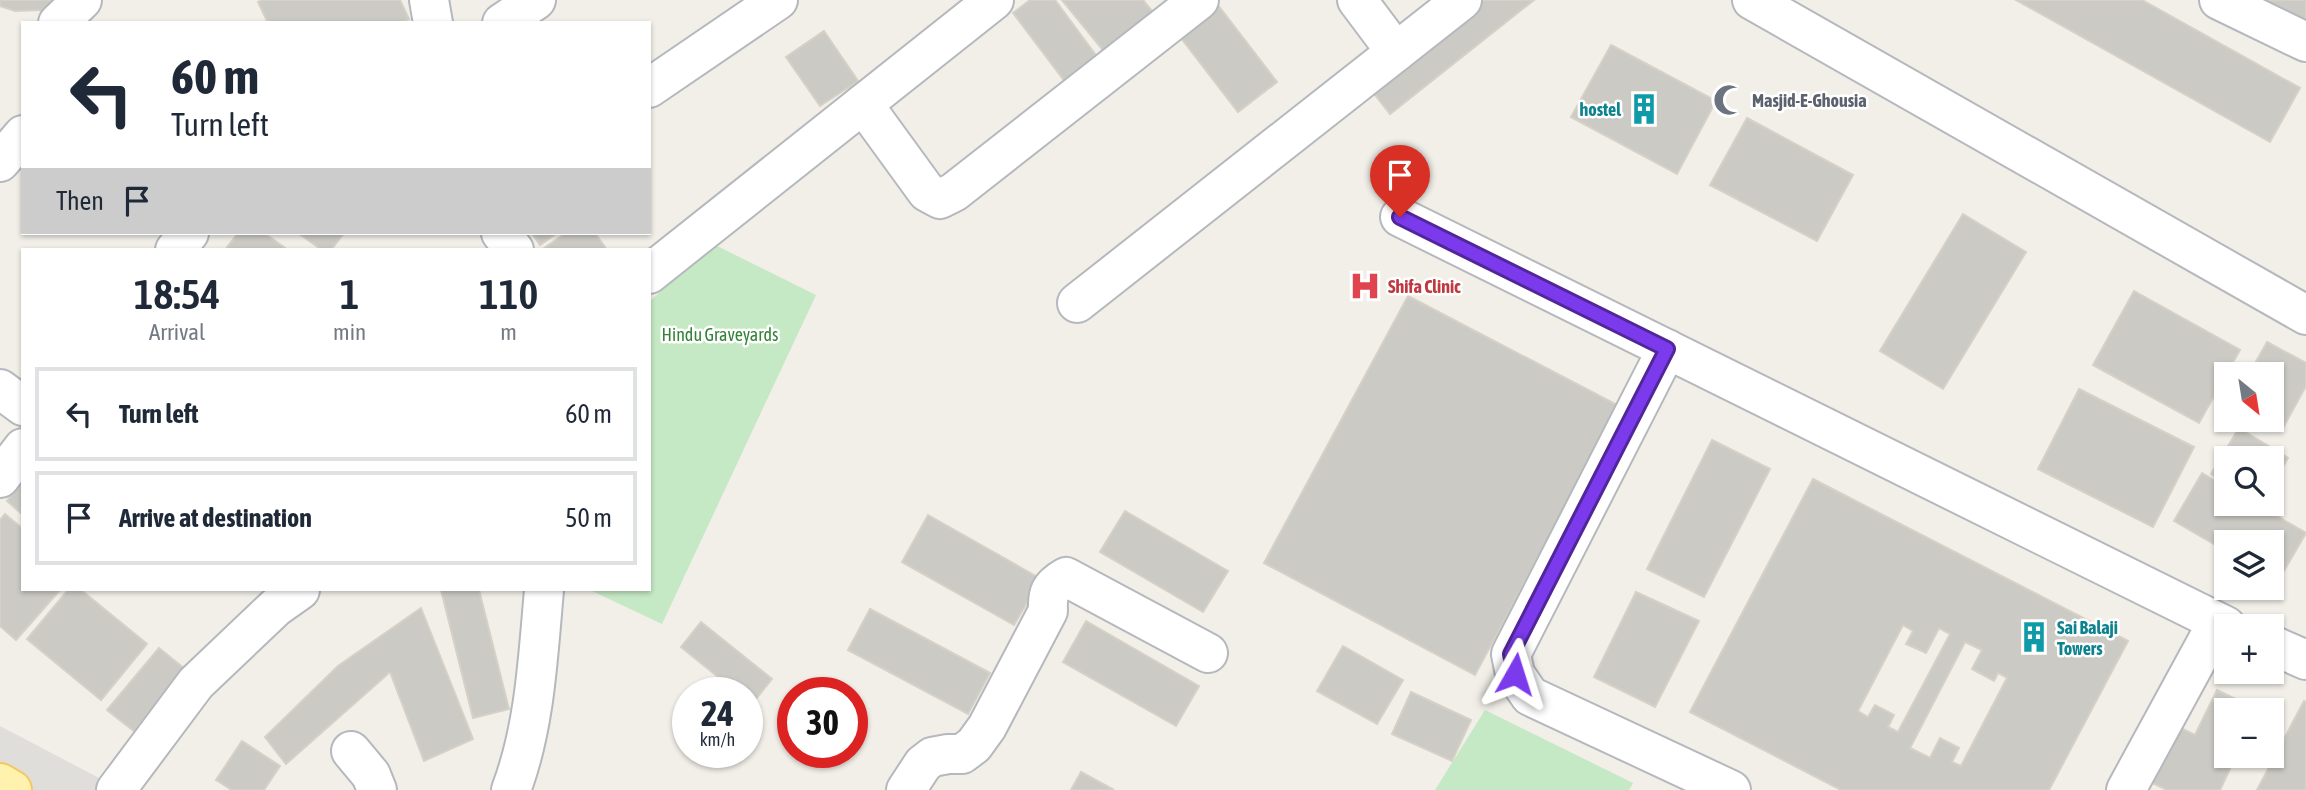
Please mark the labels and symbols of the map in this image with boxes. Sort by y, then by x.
mosque icon: Masjid-E-Ghousia [1712,83,1746,117]
place label: Masjid-E-Ghousia [1752,90,1867,111]
building icon: hostel [1627,92,1661,126]
place label: hostel [1580,99,1621,120]
pin [1370,145,1430,217]
hospital icon: Shifa Clinic [1348,269,1382,303]
place label: Shifa Clinic [1388,276,1461,297]
park label: Hindu Graveyards [662,324,778,345]
north arrow [2214,362,2284,432]
place label: Sai Balaji Towers [2057,617,2118,659]
building icon: Sai Balaji Towers [2017,620,2051,654]
position arrow [1478,637,1552,711]
speed limit sign: 30 [777,677,868,768]

